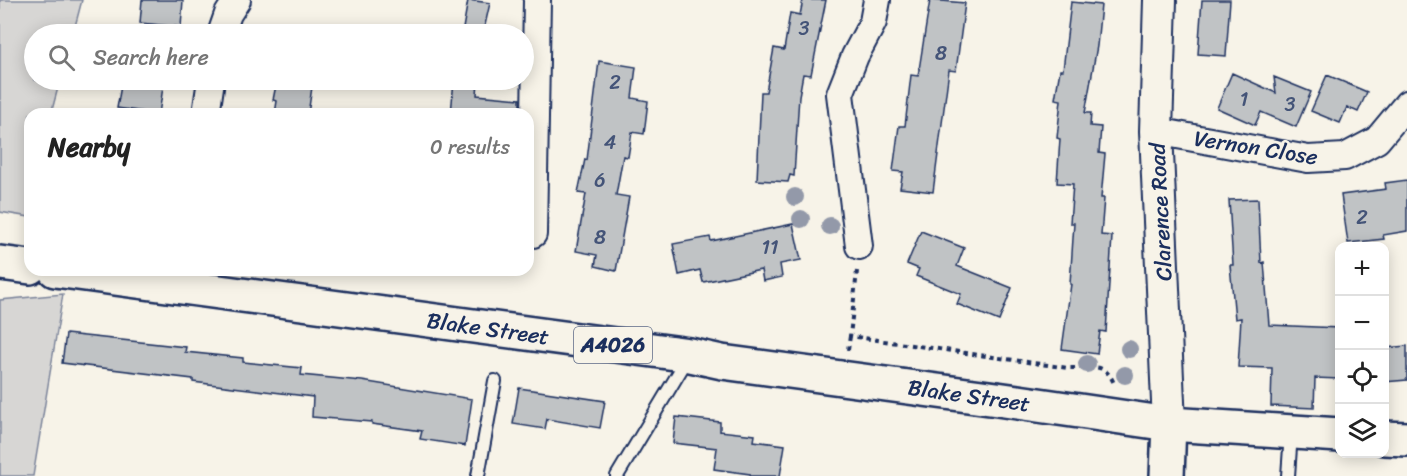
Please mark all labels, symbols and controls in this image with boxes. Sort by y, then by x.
house number: 3 [799,11,810,46]
search box [24,24,534,90]
house number: 8 [935,36,947,71]
text: Search here [93,38,209,77]
icon: search [45,41,78,74]
house number: 2 [609,65,621,100]
house number: 1 [1240,82,1248,117]
house number: 3 [1285,87,1296,122]
street label: Vernon Close [1191,118,1321,177]
text: Nearby [48,124,130,170]
house number: 4 [604,125,616,160]
text: 0 results [430,130,510,165]
street label: Clarence Road [1137,141,1184,282]
house number: 6 [594,163,606,198]
house number: 2 [1356,200,1368,235]
house number: 8 [594,220,606,255]
house number: 11 [761,230,779,265]
map controls [1335,242,1389,458]
button: + [1335,242,1389,296]
button: − [1335,296,1389,350]
street label: Blake Street [424,301,552,356]
road number: A4026 [574,327,652,363]
button: locate [1335,350,1389,404]
street label: Blake Street [905,368,1033,423]
button: layers [1335,404,1389,458]

